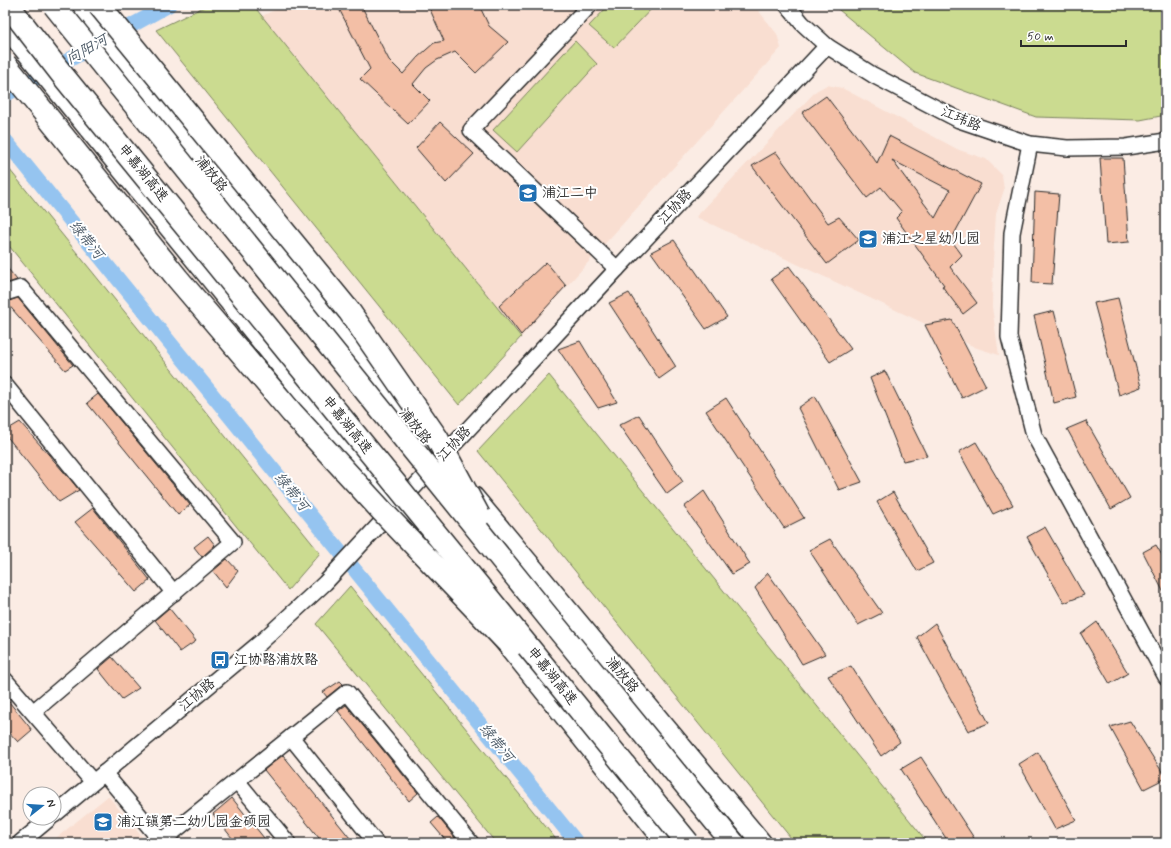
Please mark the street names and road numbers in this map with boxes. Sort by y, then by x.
street label: 江玮路 [938,103,984,135]
street label: 申嘉湖高速 [114,140,172,206]
street label: 浦放路 [191,152,231,196]
street label: 江协路 [654,186,696,228]
street label: 申嘉湖高速 [318,392,376,458]
street label: 浦放路 [395,404,435,448]
street label: 江协路 [433,423,475,465]
street label: 申嘉湖高速 [523,643,581,709]
street label: 浦放路 [602,653,642,697]
street label: 江协路 [175,675,219,715]

